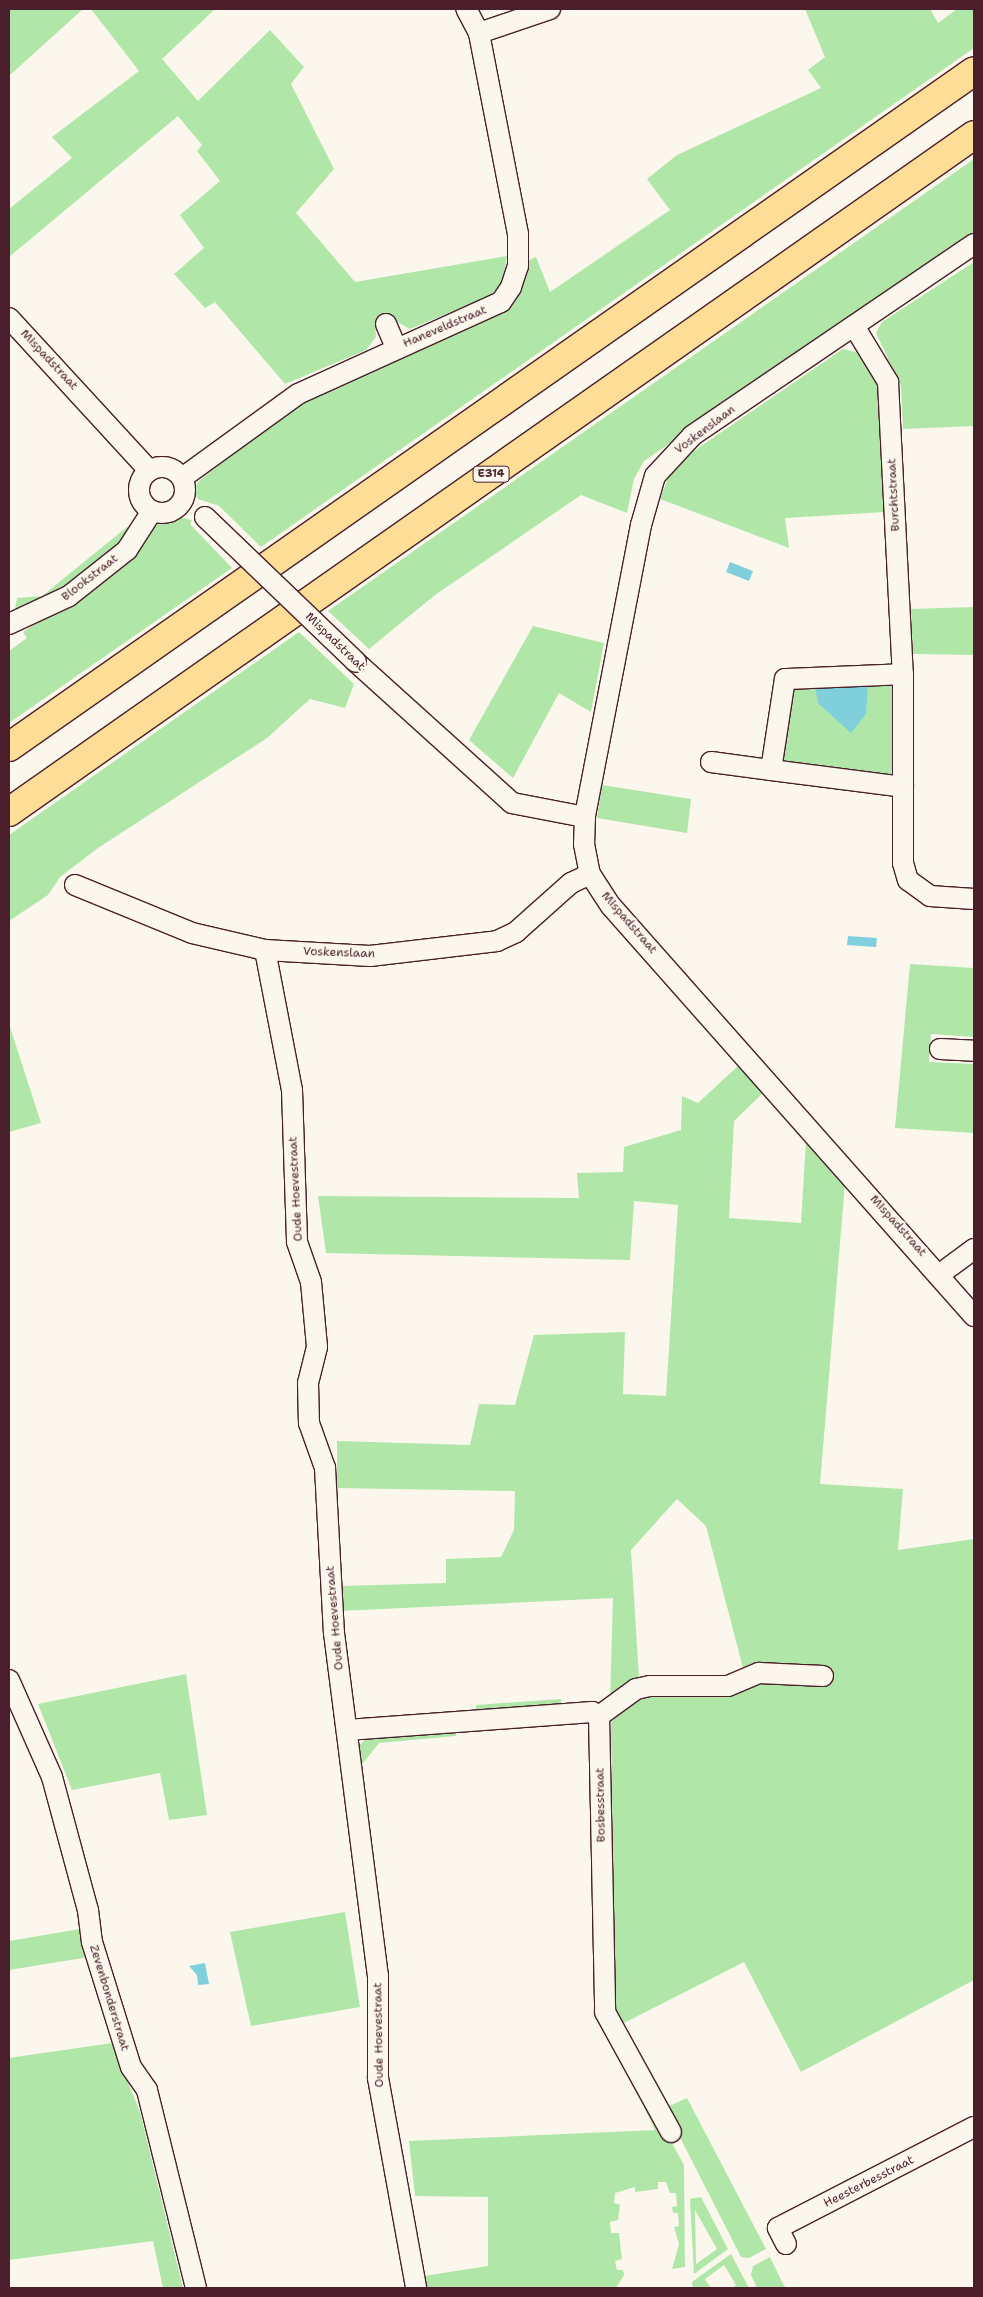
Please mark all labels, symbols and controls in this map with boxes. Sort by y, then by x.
street label: Haneveldstraat [401,303,489,351]
street label: Mispadstraat [17,327,81,393]
street label: Voskenslaan [672,403,738,457]
street label: Burchtstraat [885,458,903,532]
road number: E314 [472,466,510,482]
street label: Blookstraat [59,552,121,604]
street label: Mispadstraat [302,610,368,674]
street label: Mispadstraat [598,889,660,957]
street label: Voskenslaan [303,945,375,961]
street label: Oude Hoevestraat [286,1136,306,1242]
street label: Mispadstraat [867,1192,929,1260]
street label: Oude Hoevestraat [323,1565,347,1671]
street label: Bosbesstraat [593,1767,609,1843]
street label: Zevenbonderstraat [86,1943,132,2053]
street label: Oude Hoevestraat [371,1982,387,2088]
street label: Heesterbesstraat [821,2153,917,2211]

